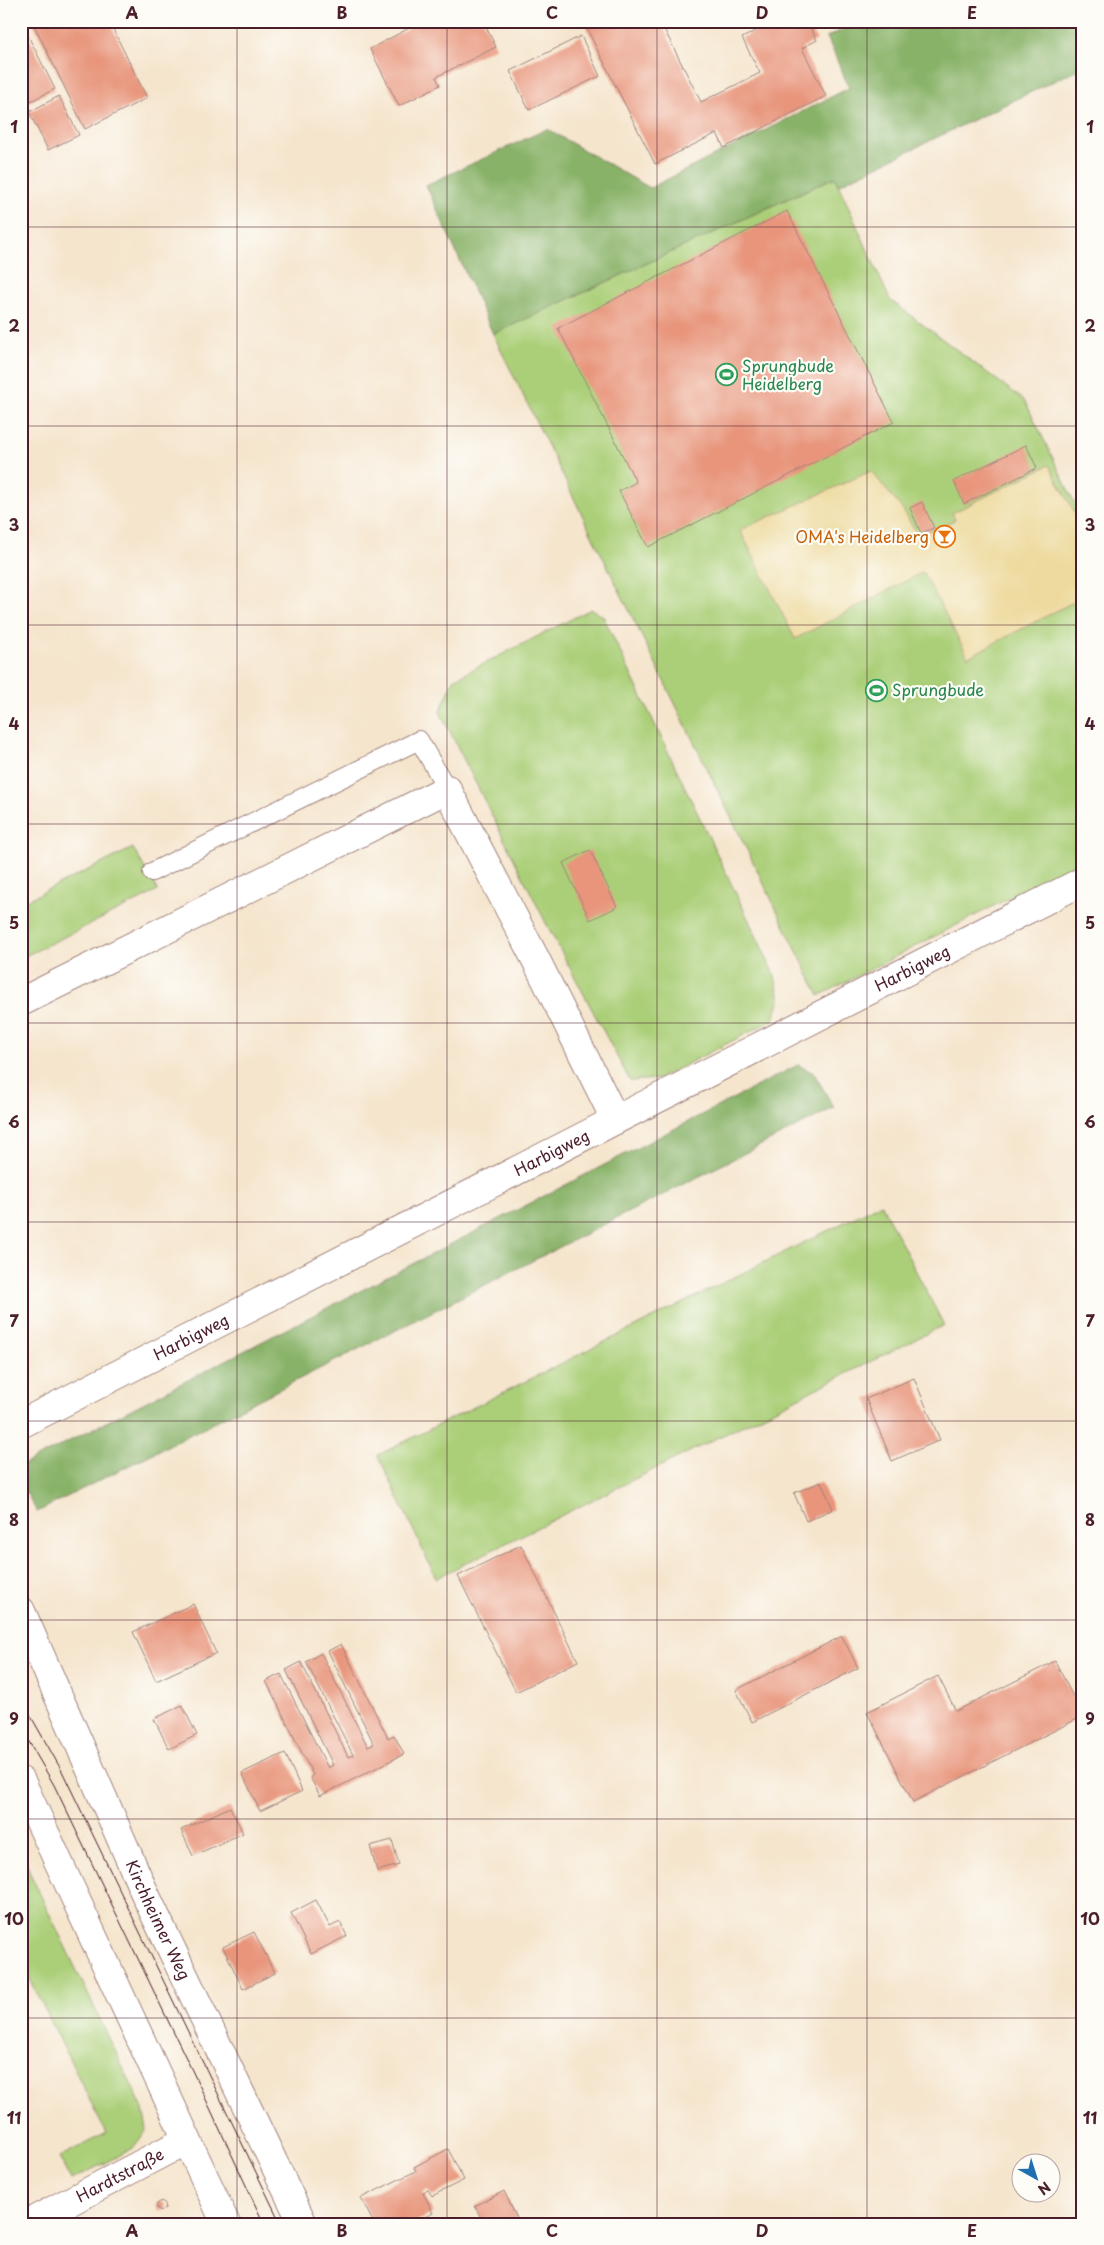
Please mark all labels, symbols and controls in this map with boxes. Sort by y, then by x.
text: A [126,0,139,24]
text: B [337,0,348,24]
text: C [546,0,558,24]
text: D [756,0,768,24]
text: E [967,0,977,24]
text: 1 [10,114,18,138]
text: 1 [1086,114,1094,138]
text: 2 [8,313,20,337]
text: 2 [1084,313,1096,337]
place label: Sprungbude Heidelberg [742,353,834,395]
sports icon: Sprungbude Heidelberg [714,363,738,387]
text: 3 [9,512,19,536]
text: 3 [1085,512,1095,536]
place label: OMA's Heidelberg [795,524,929,548]
bar icon: OMA's Heidelberg [933,525,957,549]
place label: Sprungbude [892,677,984,701]
sports icon: Sprungbude [864,678,888,702]
text: 4 [9,711,20,735]
text: 4 [1085,711,1096,735]
text: 5 [9,910,19,934]
text: 5 [1085,910,1095,934]
street label: Harbigweg [870,938,954,997]
text: 6 [8,1109,20,1133]
text: 6 [1084,1109,1096,1133]
street label: Harbigweg [509,1122,593,1181]
street label: Harbigweg [149,1307,233,1366]
text: 7 [9,1308,19,1332]
text: 7 [1085,1308,1095,1332]
text: 8 [9,1507,19,1531]
text: 8 [1085,1507,1095,1531]
text: 9 [9,1706,19,1730]
text: 9 [1085,1706,1095,1730]
street label: Kirchheimer Weg [121,1856,197,1984]
text: 10 [4,1906,24,1930]
text: 10 [1080,1906,1100,1930]
text: 11 [7,2105,21,2129]
text: 11 [1083,2105,1097,2129]
street label: Hardtstraße [71,2141,168,2207]
north arrow [1012,2152,1062,2202]
text: N [1034,2177,1055,2200]
text: A [126,2218,139,2242]
text: B [337,2218,348,2242]
text: C [546,2218,558,2242]
text: D [756,2218,768,2242]
text: E [967,2218,977,2242]

